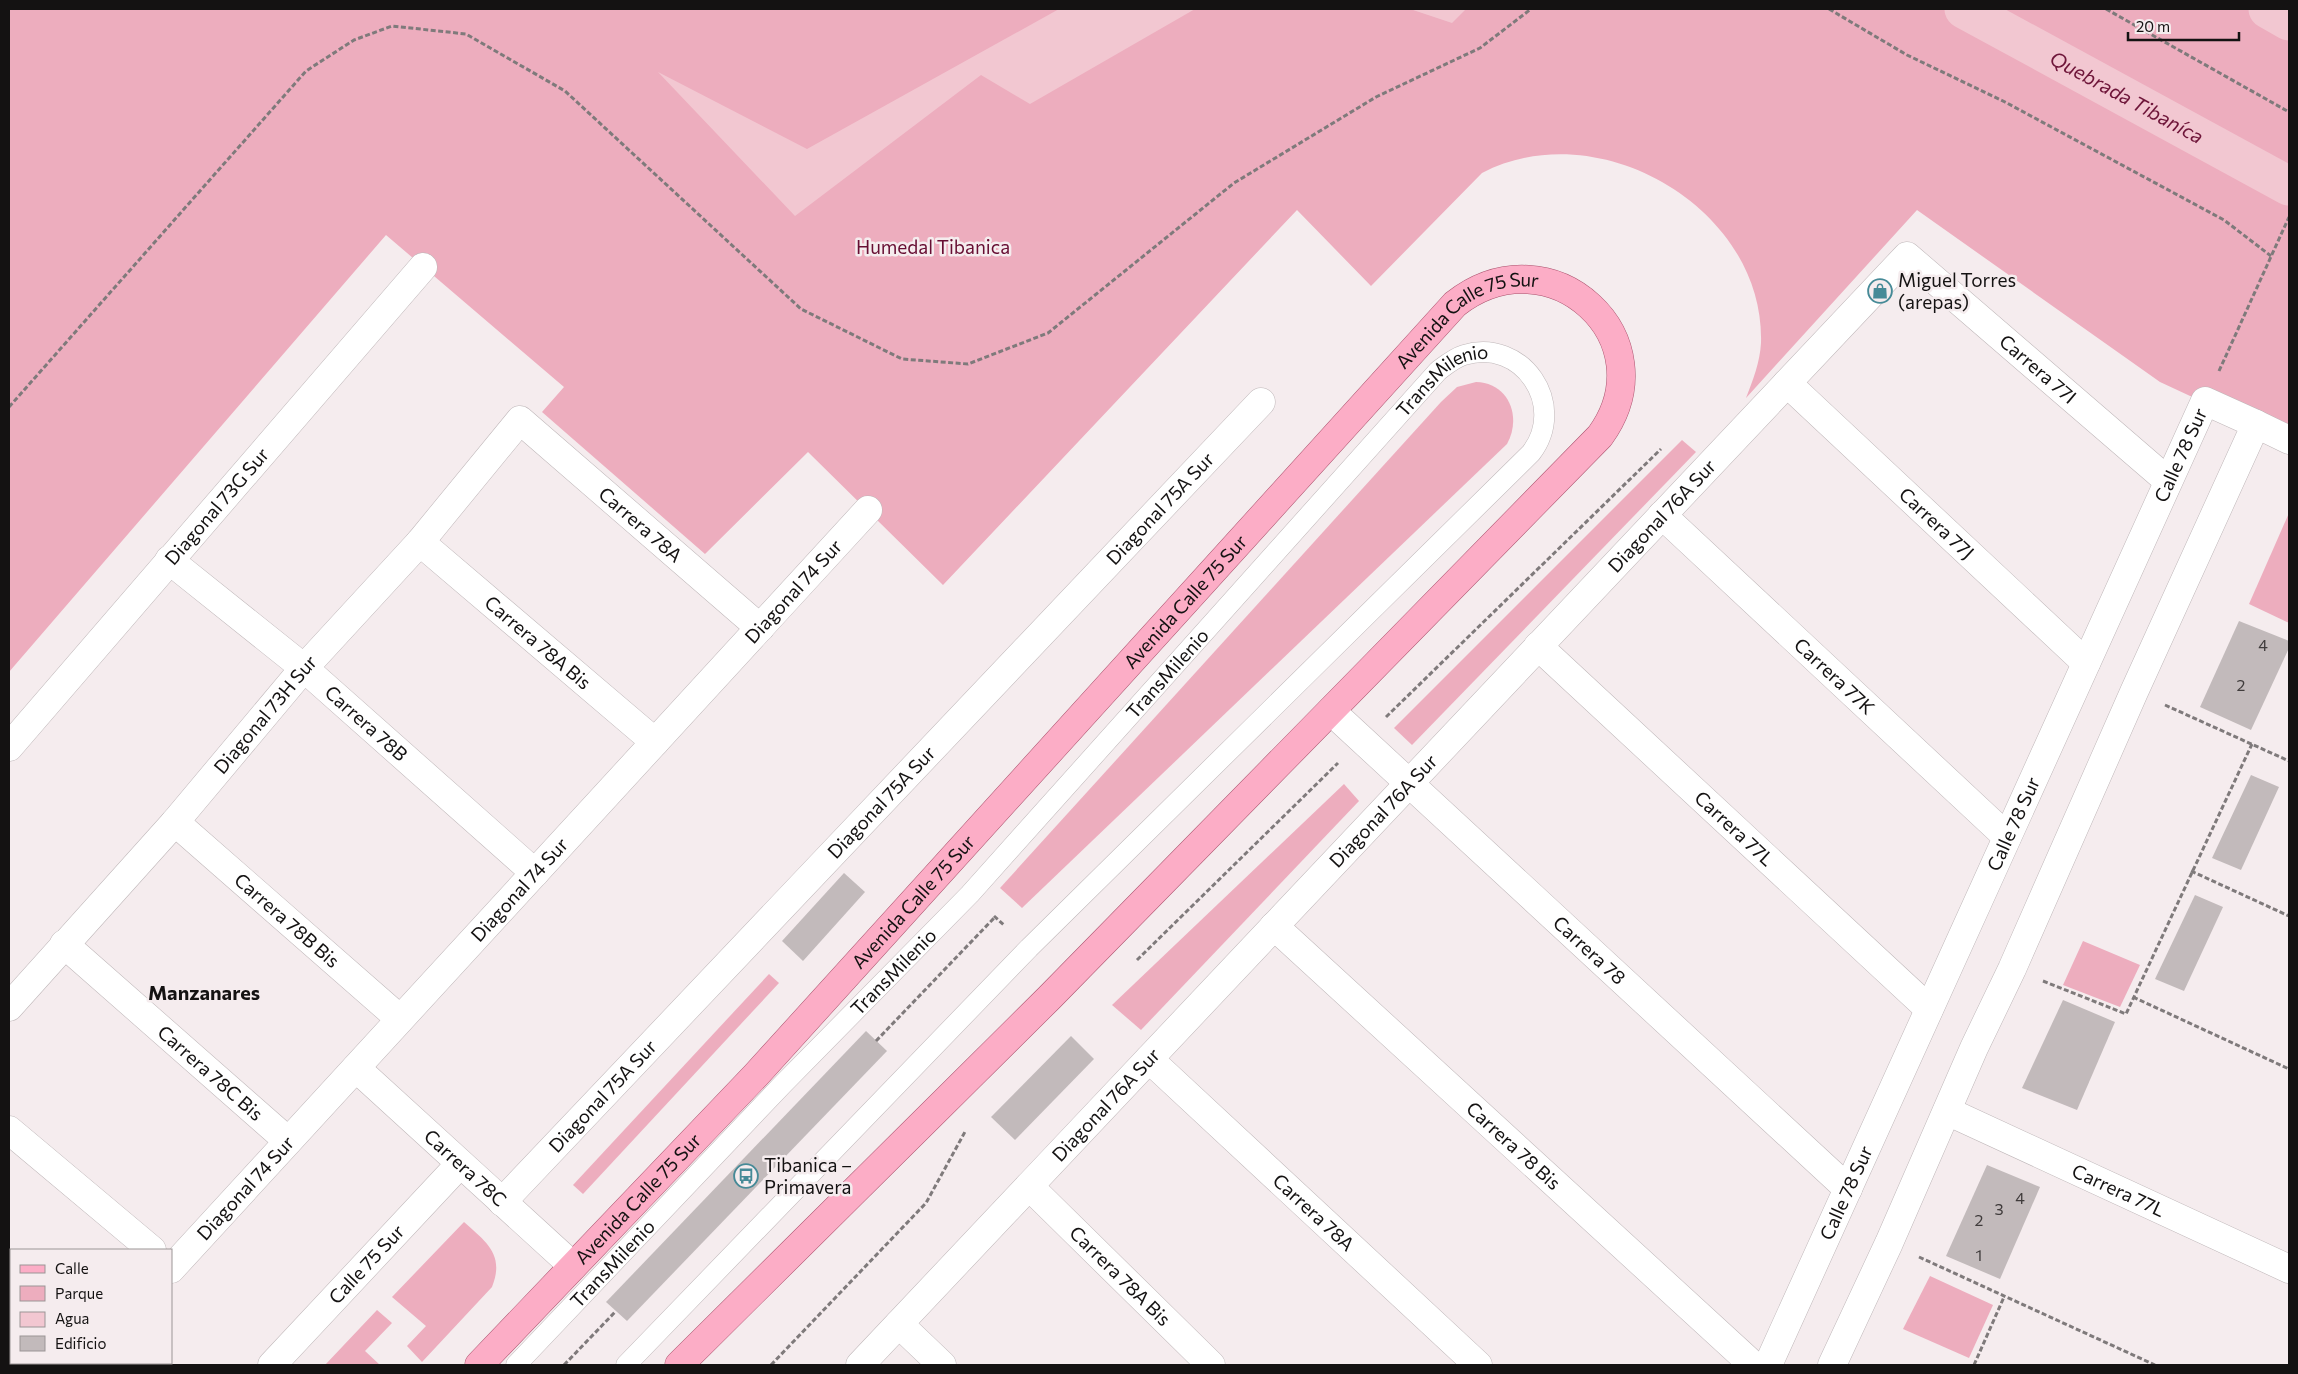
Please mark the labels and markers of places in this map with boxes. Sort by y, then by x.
place label: Miguel Torres (arepas) [1898,268,2016,313]
shop icon: Miguel Torres (arepas) [1867,278,1893,304]
place label: Tibanica – Primavera [764,1153,852,1198]
bus stop icon: Tibanica – Primavera [733,1163,759,1189]

